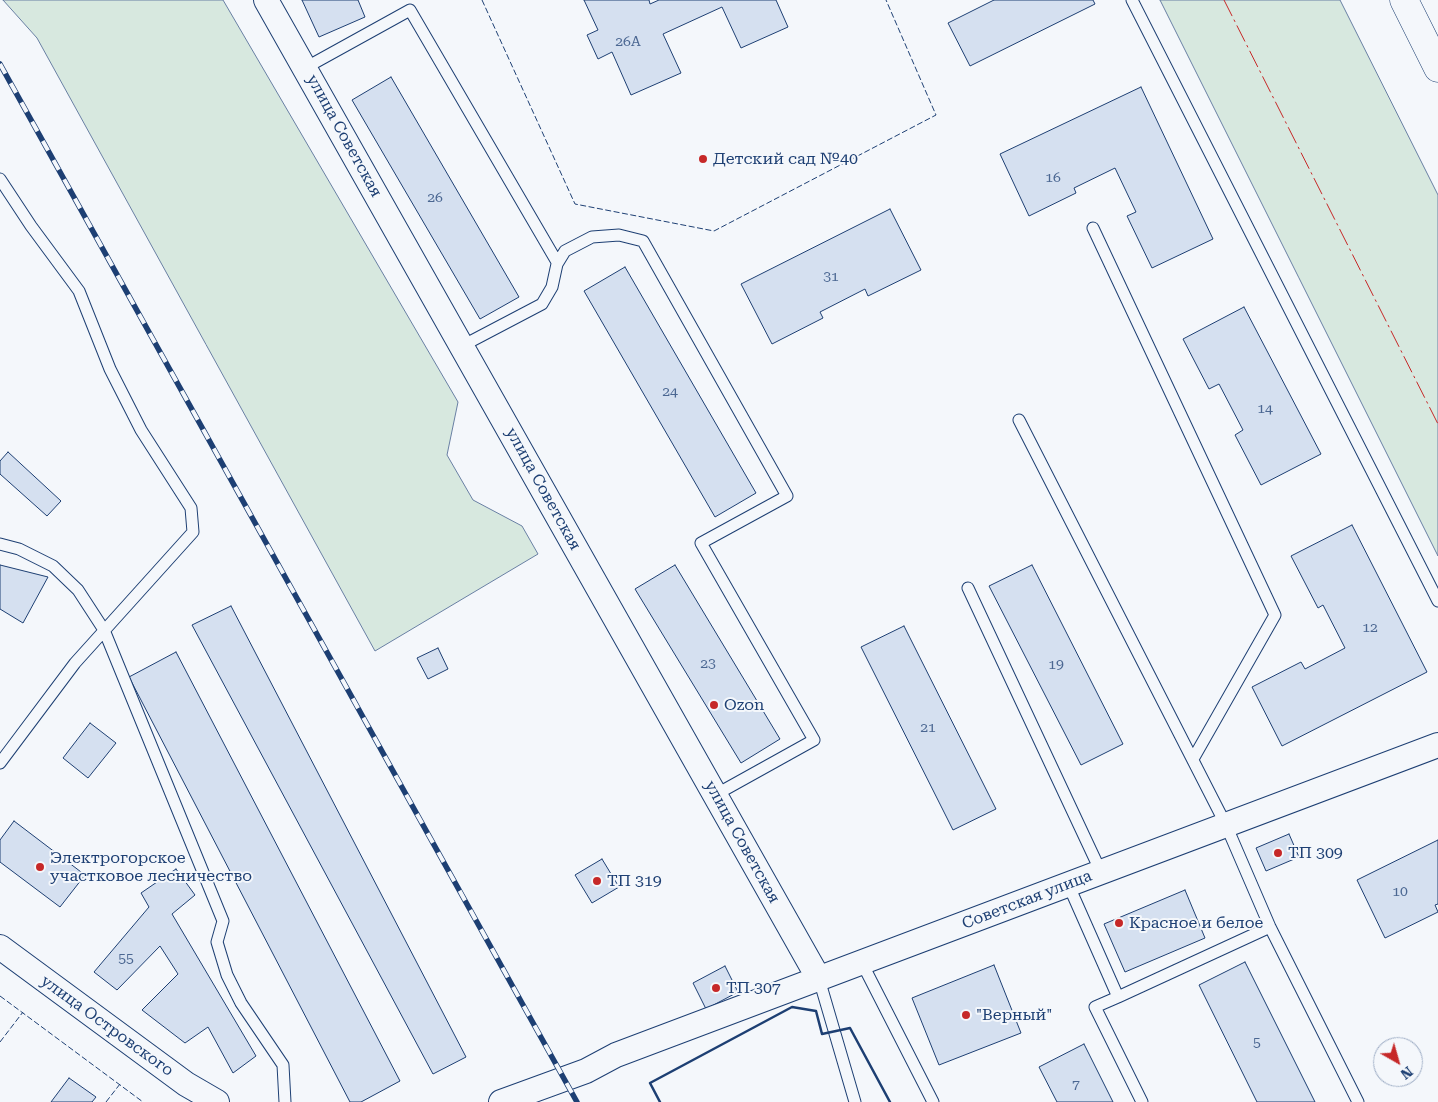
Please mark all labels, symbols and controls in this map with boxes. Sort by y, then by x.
house number: 26А [615,34,641,50]
street label: улица Советская [302,71,386,201]
place label: Детский сад №40 [713,149,858,169]
marker: Детский сад №40 [697,153,709,165]
house number: 16 [1045,170,1061,186]
house number: 26 [427,190,443,206]
house number: 31 [823,269,839,285]
house number: 24 [662,384,678,400]
house number: 14 [1257,401,1273,417]
street label: улица Советская [501,424,585,554]
house number: 12 [1362,620,1378,636]
house number: 23 [700,656,716,672]
house number: 19 [1048,657,1064,673]
place label: Ozon [724,695,764,715]
marker: Ozon [708,699,720,711]
house number: 21 [920,720,936,736]
street label: улица Советская [700,777,784,907]
place label: ТП 309 [1288,843,1343,863]
marker: ТП 309 [1272,847,1284,859]
place label: Электрогорское участковое лесничество [50,848,252,886]
marker: Электрогорское участковое лесничество [34,861,46,873]
street label: Советская улица [959,866,1095,934]
place label: ТП 319 [607,871,662,891]
marker: ТП 319 [591,875,603,887]
house number: 10 [1392,884,1408,900]
place label: Красное и белое [1129,913,1263,933]
marker: Красное и белое [1113,917,1125,929]
house number: 55 [118,951,134,967]
street label: улица Островского [37,971,177,1081]
place label: ТП 307 [726,978,781,998]
marker: ТП 307 [710,982,722,994]
place label: "Верный" [976,1005,1052,1025]
marker: "Верный" [960,1009,972,1021]
house number: 5 [1253,1035,1261,1051]
north arrow [1373,1037,1423,1087]
text: N [1397,1063,1416,1083]
house number: 7 [1072,1077,1080,1093]

